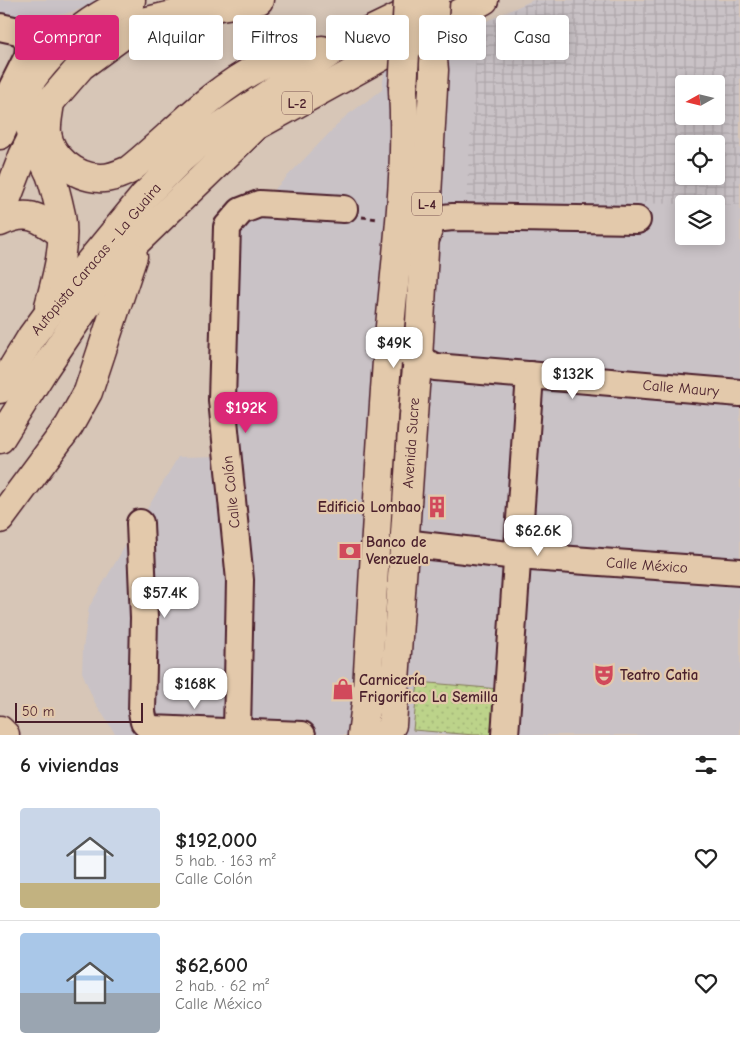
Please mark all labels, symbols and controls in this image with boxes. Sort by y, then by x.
chip: Comprar [15,15,119,60]
chip: Alquilar [129,15,223,60]
chip: Filtros [233,15,316,60]
chip: Nuevo [326,15,409,60]
chip: Piso [419,15,486,60]
chip: Casa [496,15,569,60]
north arrow [675,75,725,125]
map controls [675,75,725,245]
road number: L-2 [282,92,312,115]
button: locate [675,135,725,185]
street label: Autopista Caracas - La Guaira [27,179,165,339]
road number: L-4 [412,192,442,215]
button: layers [675,195,725,245]
pin: $49K [364,326,424,369]
text: $49K [377,334,411,352]
pin: $132K [538,358,608,400]
text: $132K [553,365,593,383]
street label: Calle Maury [642,376,720,400]
pin: $192K [211,392,281,434]
street label: Avenida Sucre [399,397,423,489]
text: $192K [225,399,267,417]
street label: Calle Colón [218,455,244,529]
building icon: Edificio Lombao [424,494,450,520]
place label: Edificio Lombao [318,498,421,516]
pin: $62.6K [497,514,579,557]
text: $62.6K [515,522,561,540]
place label: Banco de Venezuela [366,533,429,568]
bank icon: Banco de Venezuela [337,538,363,564]
street label: Calle México [606,553,688,577]
pin: $57.4K [124,576,206,619]
text: $57.4K [143,584,187,602]
theatre icon: Teatro Catia [591,662,617,688]
place label: Teatro Catia [620,666,698,684]
pin: $168K [160,668,230,710]
place label: Carnicería Frigorifico La Semilla [359,671,498,706]
text: $168K [174,675,216,693]
shop icon: Carnicería Frigorifico La Semilla [330,676,356,702]
scale bar [15,700,142,723]
text: 50 m [22,703,54,720]
icon: filters [692,751,720,779]
text: 6 viviendas [20,753,119,777]
icon: home [60,828,120,888]
text: $192,000 [175,828,257,852]
icon: heart [692,844,720,872]
text: 5 hab. · 163 m² [175,852,276,870]
text: Calle Colón [175,870,253,888]
icon: home [60,953,120,1013]
text: $62,600 [175,953,248,977]
icon: heart [692,969,720,997]
text: 2 hab. · 62 m² [175,977,269,995]
text: Calle México [175,995,262,1013]

